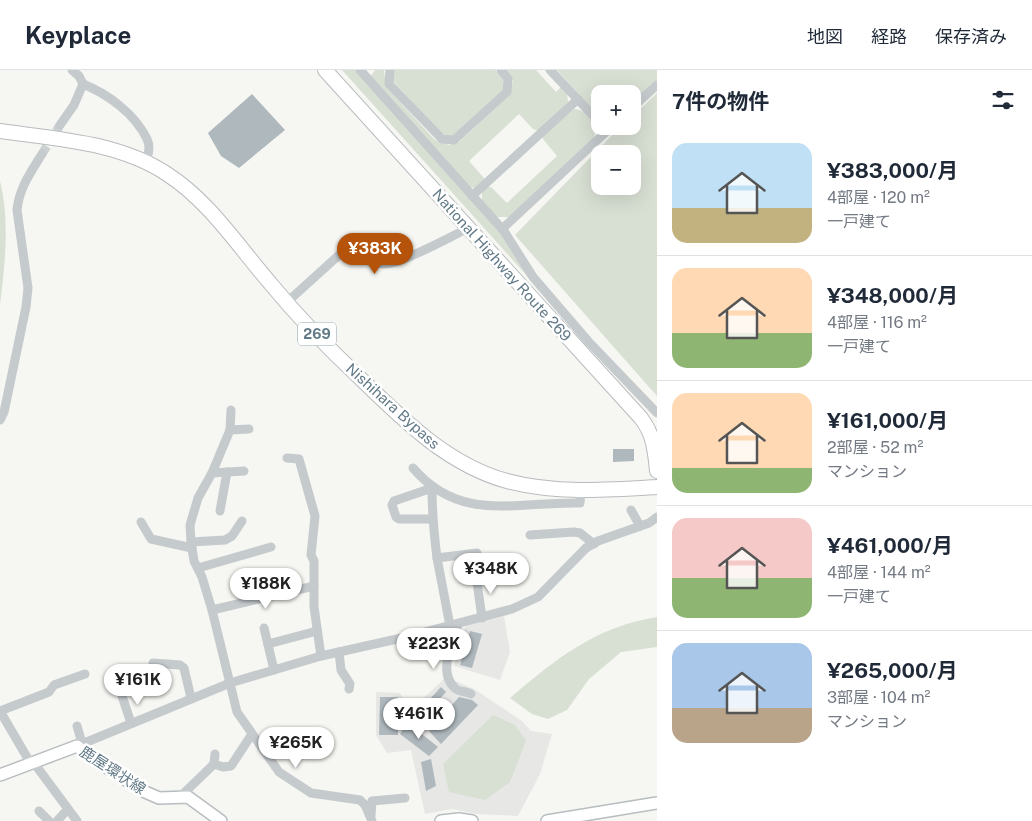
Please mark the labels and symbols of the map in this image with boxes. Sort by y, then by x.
street label: National Highway Route 269 [429,185,575,345]
pin: ¥383K [340,232,410,275]
road number: 269 [298,322,336,346]
street label: Nishihara Bypass [343,360,443,452]
pin: ¥348K [456,552,526,595]
pin: ¥188K [231,568,301,610]
pin: ¥223K [399,628,469,670]
pin: ¥161K [103,664,173,706]
pin: ¥461K [384,698,454,740]
pin: ¥265K [261,726,331,769]
street label: 鹿屋環状線 [77,742,149,798]

